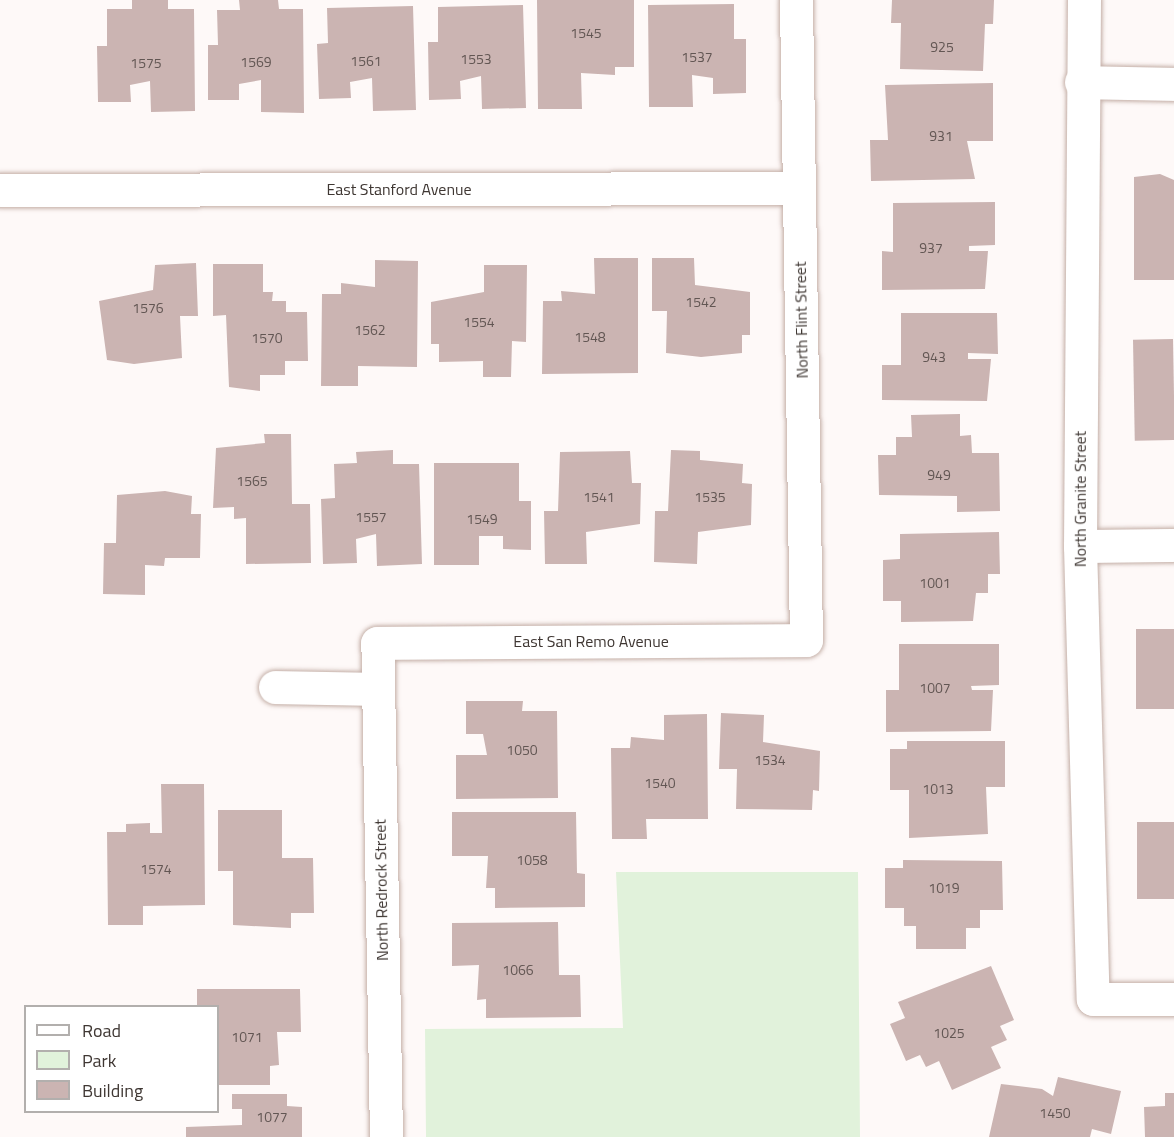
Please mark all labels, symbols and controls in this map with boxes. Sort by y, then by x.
house number: 1545 [570,25,602,41]
house number: 925 [930,39,954,55]
house number: 1537 [681,49,713,65]
house number: 1553 [460,51,492,67]
house number: 1561 [350,53,382,69]
house number: 1569 [240,54,272,70]
house number: 1575 [130,55,162,71]
house number: 931 [929,128,953,144]
street label: East Stanford Avenue [326,179,472,199]
house number: 937 [919,240,943,256]
street label: North Flint Street [790,261,812,379]
house number: 1542 [685,294,717,310]
house number: 1576 [132,300,164,316]
house number: 1554 [463,314,495,330]
house number: 1562 [354,322,386,338]
house number: 1548 [574,329,606,345]
house number: 1570 [251,330,283,346]
house number: 943 [922,349,946,365]
street label: North Granite Street [1070,431,1090,567]
house number: 949 [927,467,951,483]
house number: 1565 [236,473,268,489]
house number: 1541 [583,489,615,505]
house number: 1535 [694,489,726,505]
house number: 1557 [355,509,387,525]
house number: 1549 [466,511,498,527]
house number: 1001 [919,575,951,591]
street label: East San Remo Avenue [513,631,669,651]
house number: 1007 [919,680,951,696]
house number: 1050 [506,742,538,758]
house number: 1534 [754,752,786,768]
house number: 1540 [644,775,676,791]
house number: 1013 [922,781,954,797]
street label: North Redrock Street [370,819,392,961]
house number: 1058 [516,852,548,868]
house number: 1574 [140,861,172,877]
house number: 1019 [928,880,960,896]
house number: 1066 [502,962,534,978]
legend [24,1005,219,1113]
text: Road [82,1017,121,1044]
house number: 1025 [933,1025,965,1041]
house number: 1071 [231,1029,263,1045]
text: Park [82,1047,116,1074]
text: Building [82,1077,143,1104]
house number: 1450 [1039,1105,1071,1121]
house number: 1077 [256,1109,288,1125]

